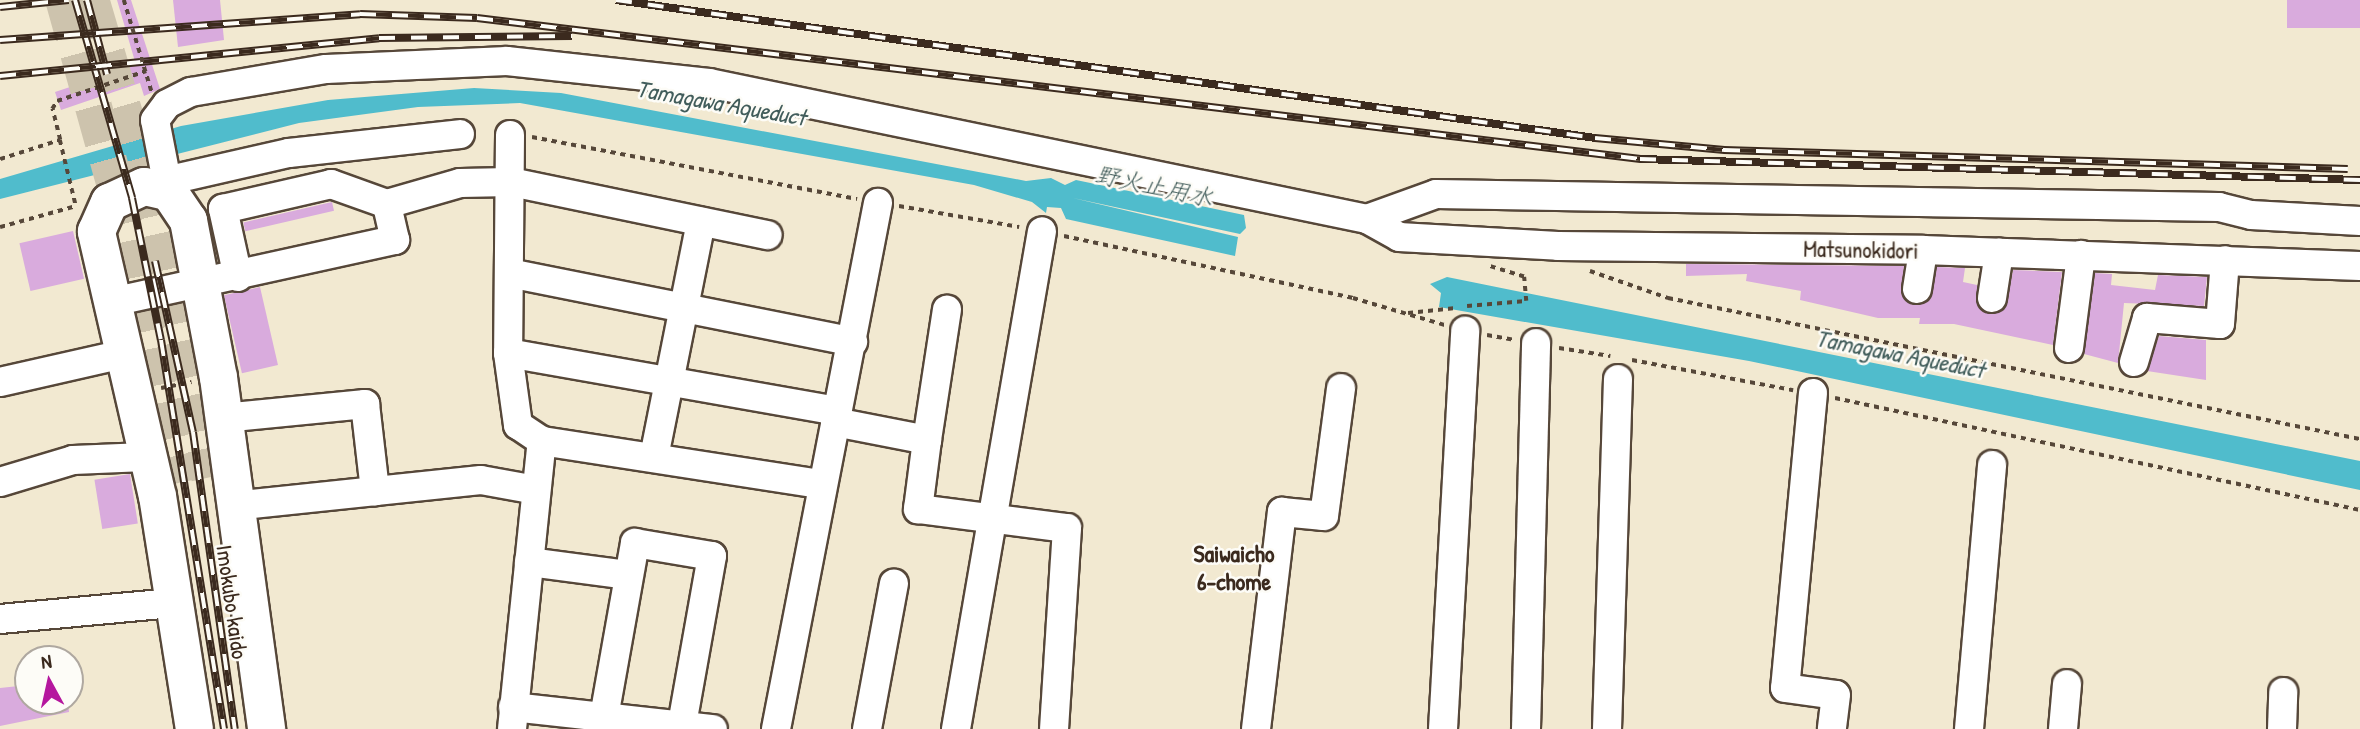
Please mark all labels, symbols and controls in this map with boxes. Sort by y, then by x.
water label: Tamagawa Aqueduct [634,74,808,132]
water label: 野火止用水 [1092,159,1216,213]
street label: Matsunokidori [1803,235,1919,265]
water label: Tamagawa Aqueduct [1813,324,1987,384]
district label: Saiwaicho 6-chome [1194,540,1274,596]
street label: Imokubo kaido [210,543,254,661]
north arrow [14,645,84,715]
text: N [40,648,53,675]

